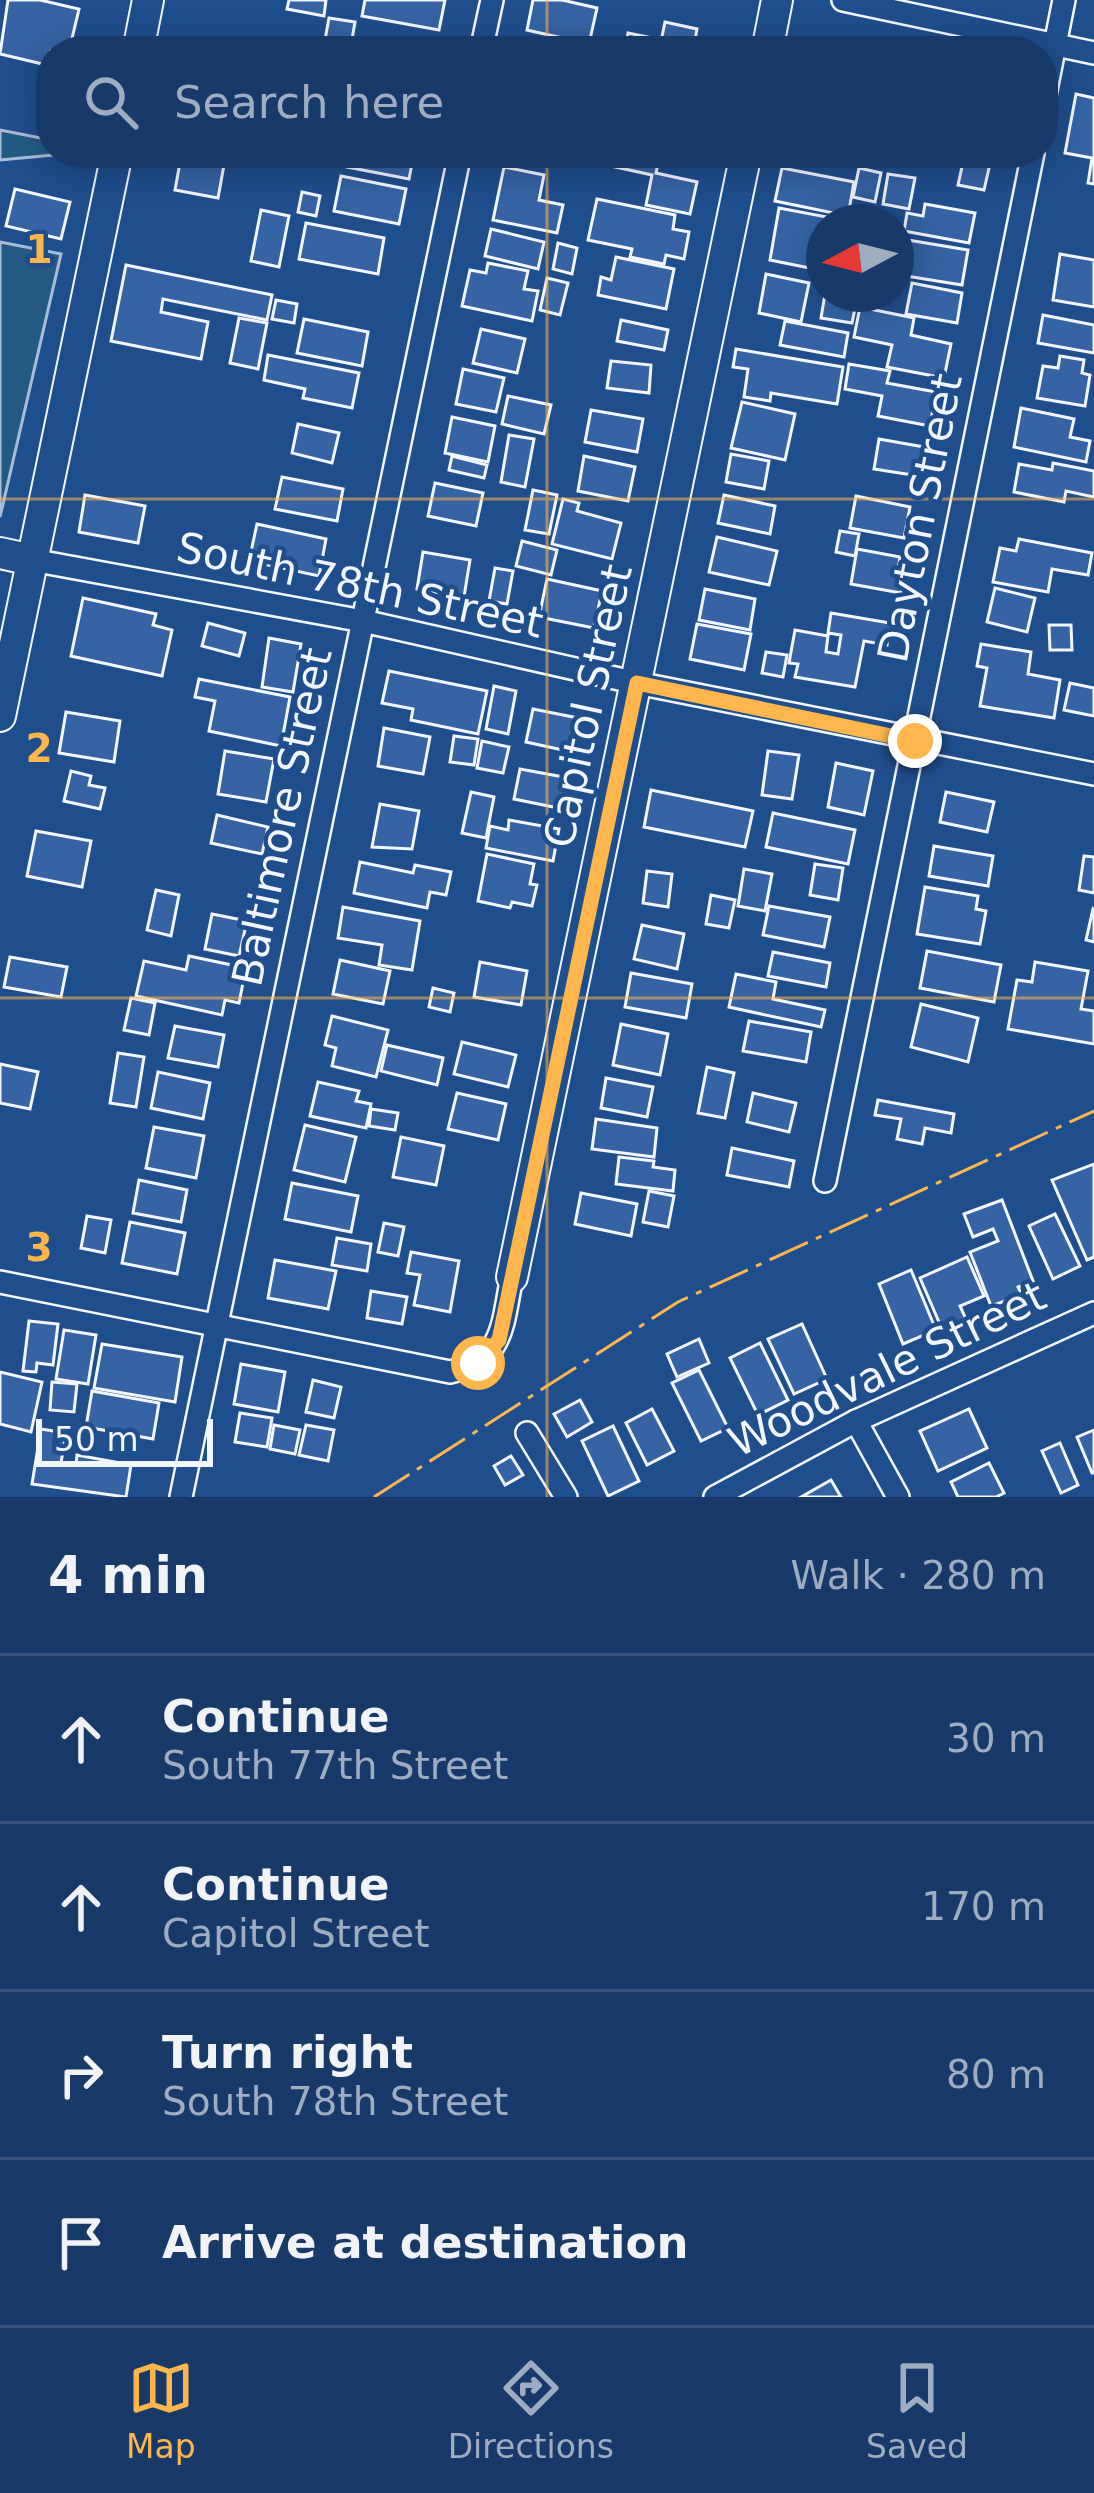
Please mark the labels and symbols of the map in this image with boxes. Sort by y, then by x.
north arrow [806,204,914,312]
text: 1 [25,227,53,272]
street label: Dayton Street [868,370,972,666]
street label: South 78th Street [173,522,547,648]
street label: Capitol Street [534,560,642,852]
street label: Baltimore Street [222,644,342,990]
route end [888,714,942,768]
text: 2 [25,726,53,771]
text: 3 [25,1225,53,1270]
street label: Woodvale Street [721,1271,1053,1467]
route start [451,1336,505,1390]
scale bar [36,1413,213,1466]

